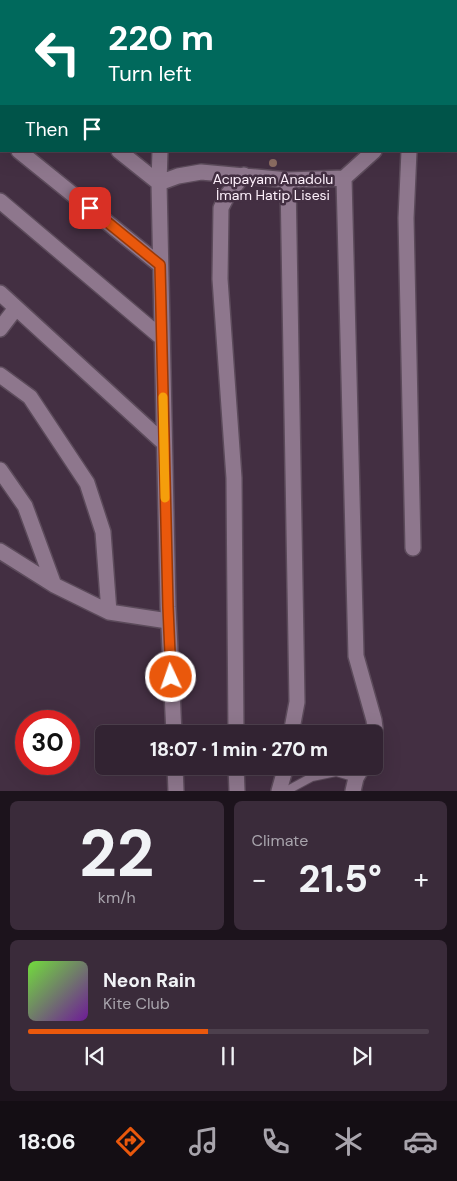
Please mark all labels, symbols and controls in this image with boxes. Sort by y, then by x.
text: 220 m [108,15,214,61]
icon: left [25,20,90,85]
text: Turn left [108,59,192,88]
icon: arrive [78,115,106,143]
text: Then [25,117,68,142]
marker: Acıpayam Anadolu İmam Hatip Lisesi [267,157,279,169]
place label: Acıpayam Anadolu İmam Hatip Lisesi [213,170,333,204]
pin [69,187,111,229]
icon: arrive [76,194,104,222]
position arrow [144,650,196,702]
speed limit sign: 30 [15,710,80,775]
text: 18:07 · 1 min · 270 m [150,737,328,762]
text: 22 [79,812,154,896]
text: Climate [252,830,308,851]
text: 21.5° [299,854,382,904]
text: − [252,861,267,898]
text: + [414,861,429,898]
text: km/h [98,887,136,908]
text: Neon Rain [103,968,196,993]
text: Kite Club [103,993,170,1014]
icon: previous [81,1042,109,1070]
icon: pause [214,1042,242,1070]
icon: next [348,1042,376,1070]
icon: directions [113,1124,148,1159]
icon: music [186,1124,221,1159]
icon: phone [258,1124,293,1159]
icon: climate [331,1124,366,1159]
icon: car [403,1124,438,1159]
text: 18:06 [19,1127,76,1156]

